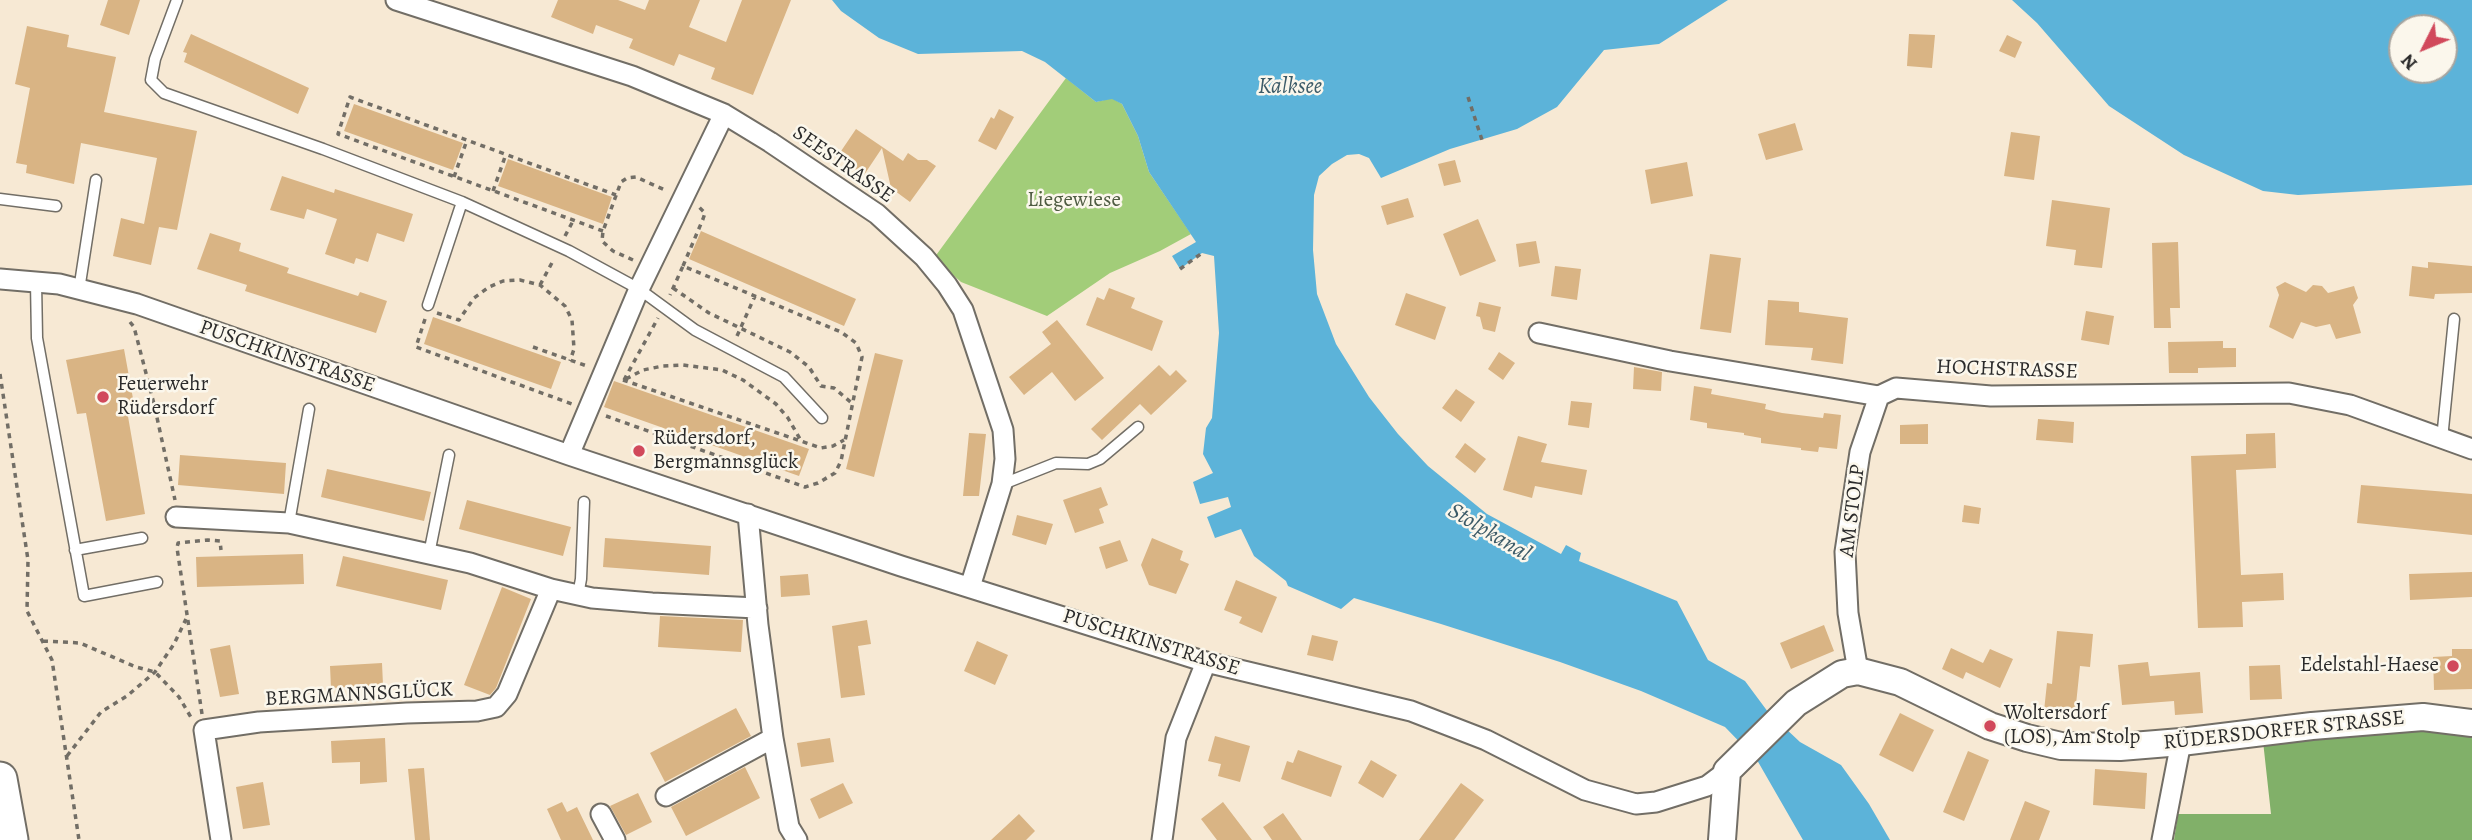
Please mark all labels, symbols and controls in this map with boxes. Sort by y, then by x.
north arrow [2388,14,2458,84]
text: N [2395,48,2423,76]
water label: Kalksee [1258,73,1322,101]
street label: SEESTRASSE [787,121,899,209]
park label: Liegewiese [1027,188,1121,214]
street label: PUSCHKINSTRASSE [196,315,378,399]
street label: HOCHSTRASSE [1936,355,2078,385]
place label: Feuerwehr Rüdersdorf [117,372,214,422]
marker: Feuerwehr Rüdersdorf [95,389,111,405]
place label: Rüdersdorf, Bergmannsglück [653,426,798,476]
marker: Rüdersdorf, Bergmannsglück [631,443,647,459]
street label: AM STOLP [1835,463,1871,559]
water label: Stolpkanal [1442,497,1536,569]
street label: PUSCHKINSTRASSE [1059,604,1243,682]
place label: Edelstahl-Haese [2300,653,2439,679]
marker: Edelstahl-Haese [2445,658,2461,674]
street label: BERGMANNSGLÜCK [264,677,454,713]
place label: Woltersdorf (LOS), Am Stolp [2004,701,2140,751]
street label: RÜDERSDORFER STRASSE [2162,706,2406,756]
marker: Woltersdorf (LOS), Am Stolp [1982,718,1998,734]

